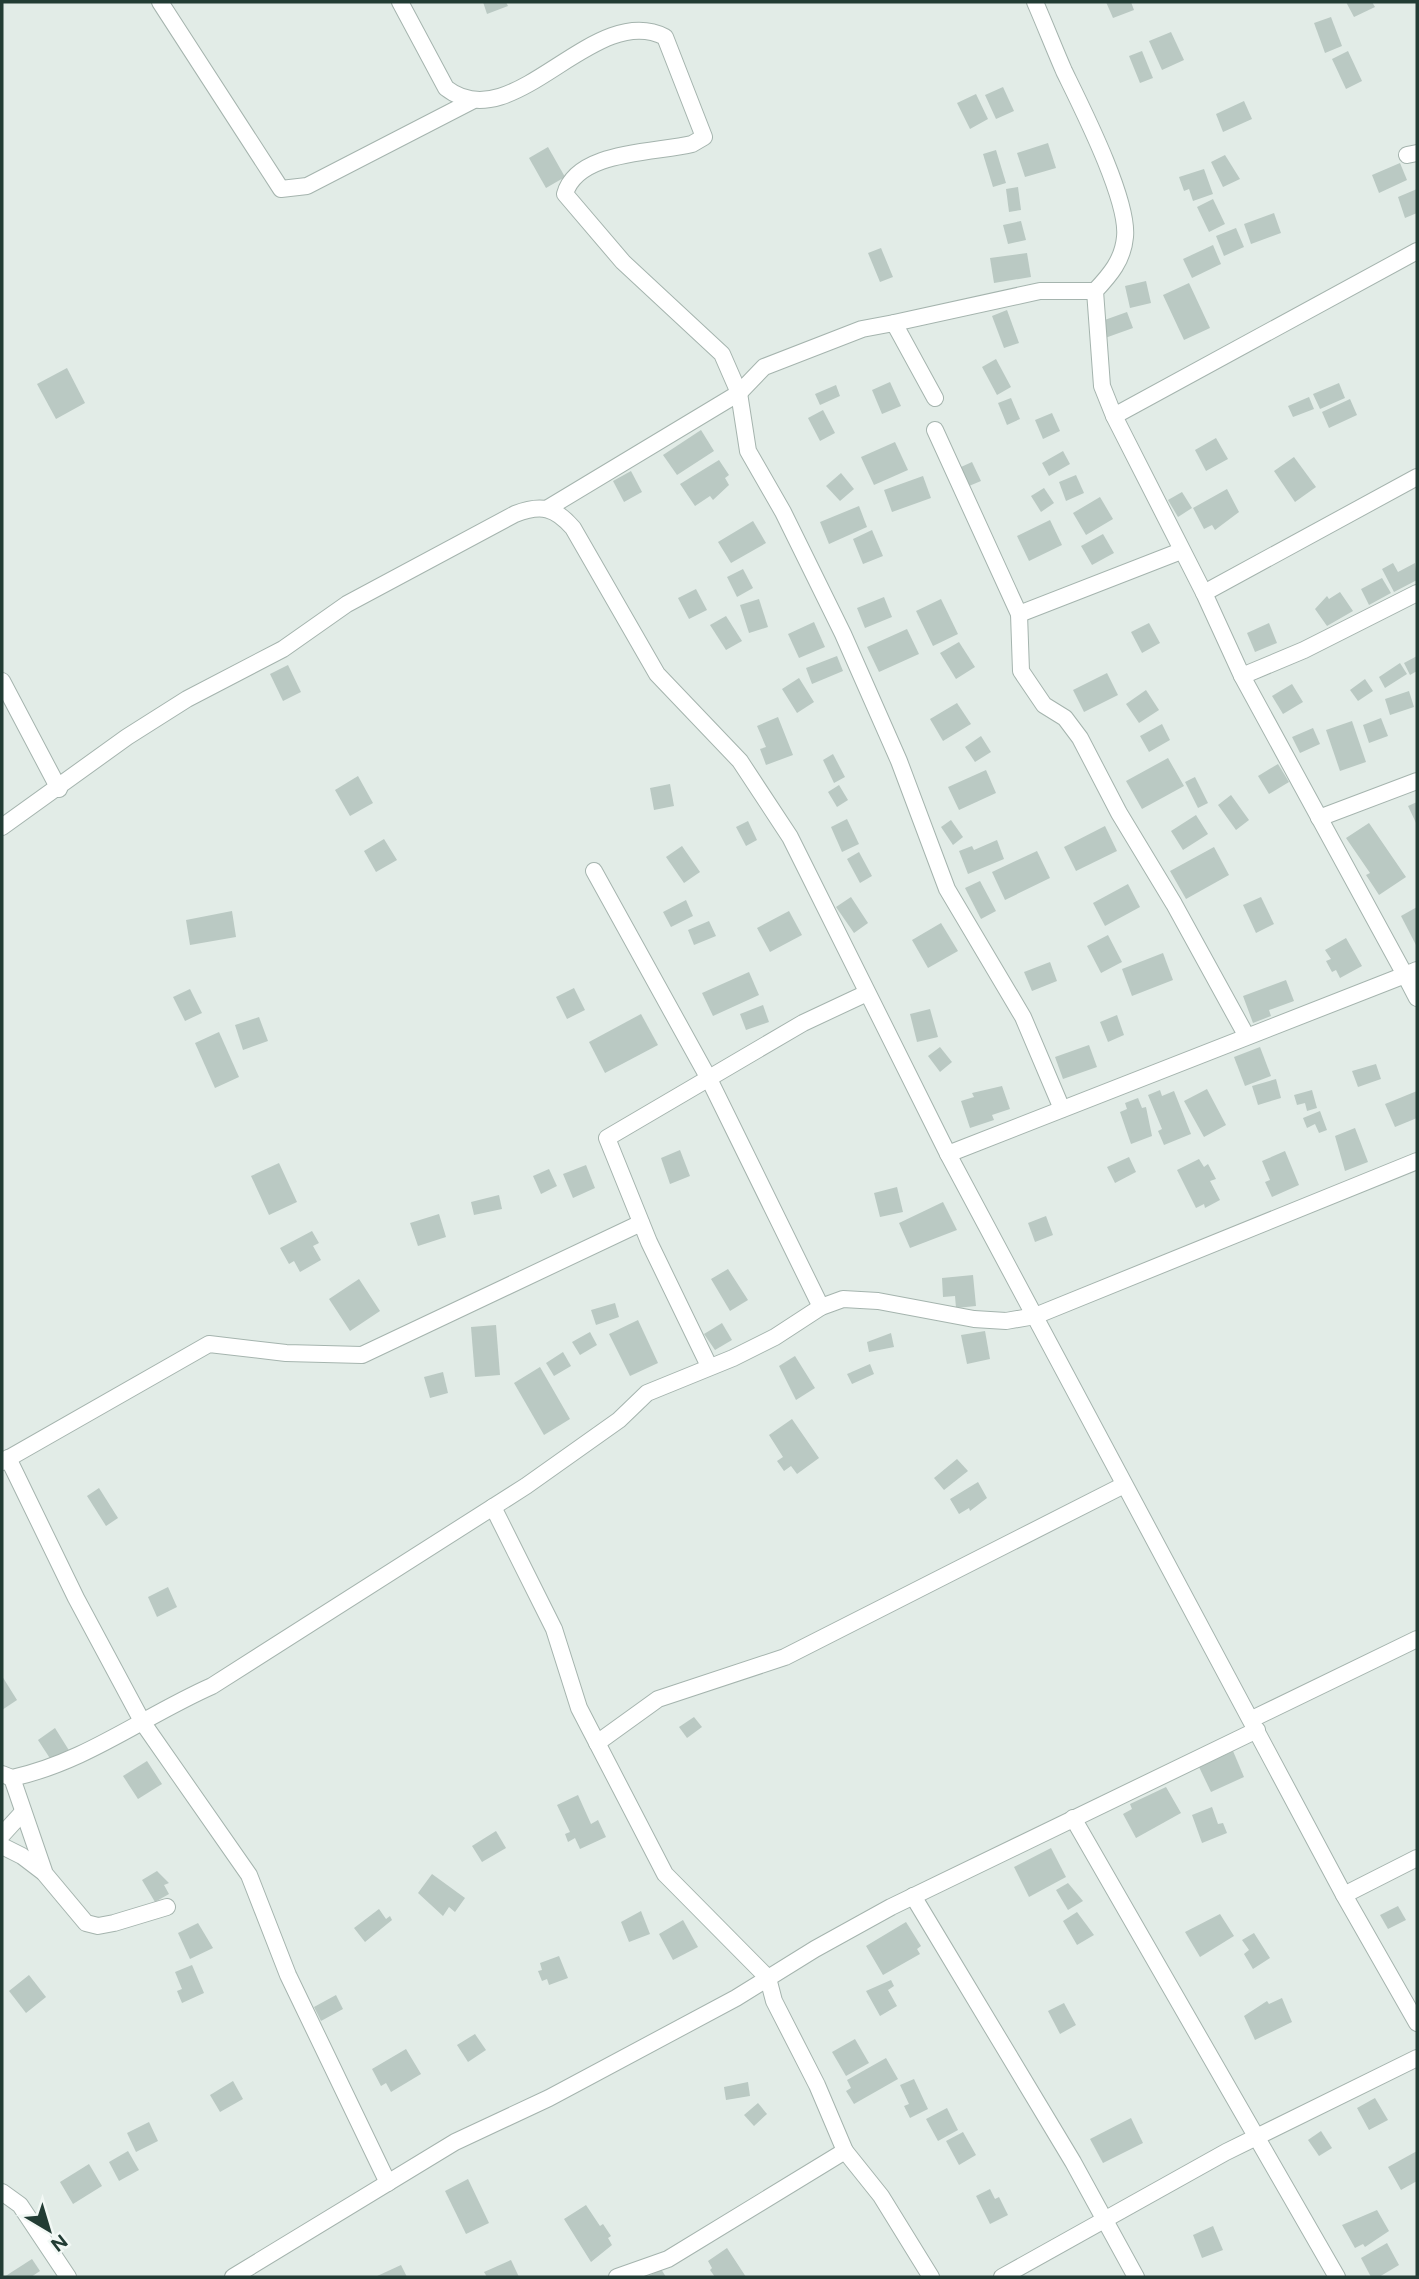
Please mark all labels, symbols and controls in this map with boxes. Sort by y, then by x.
north arrow [14,2195,84,2265]
text: N [46,2229,72,2257]

